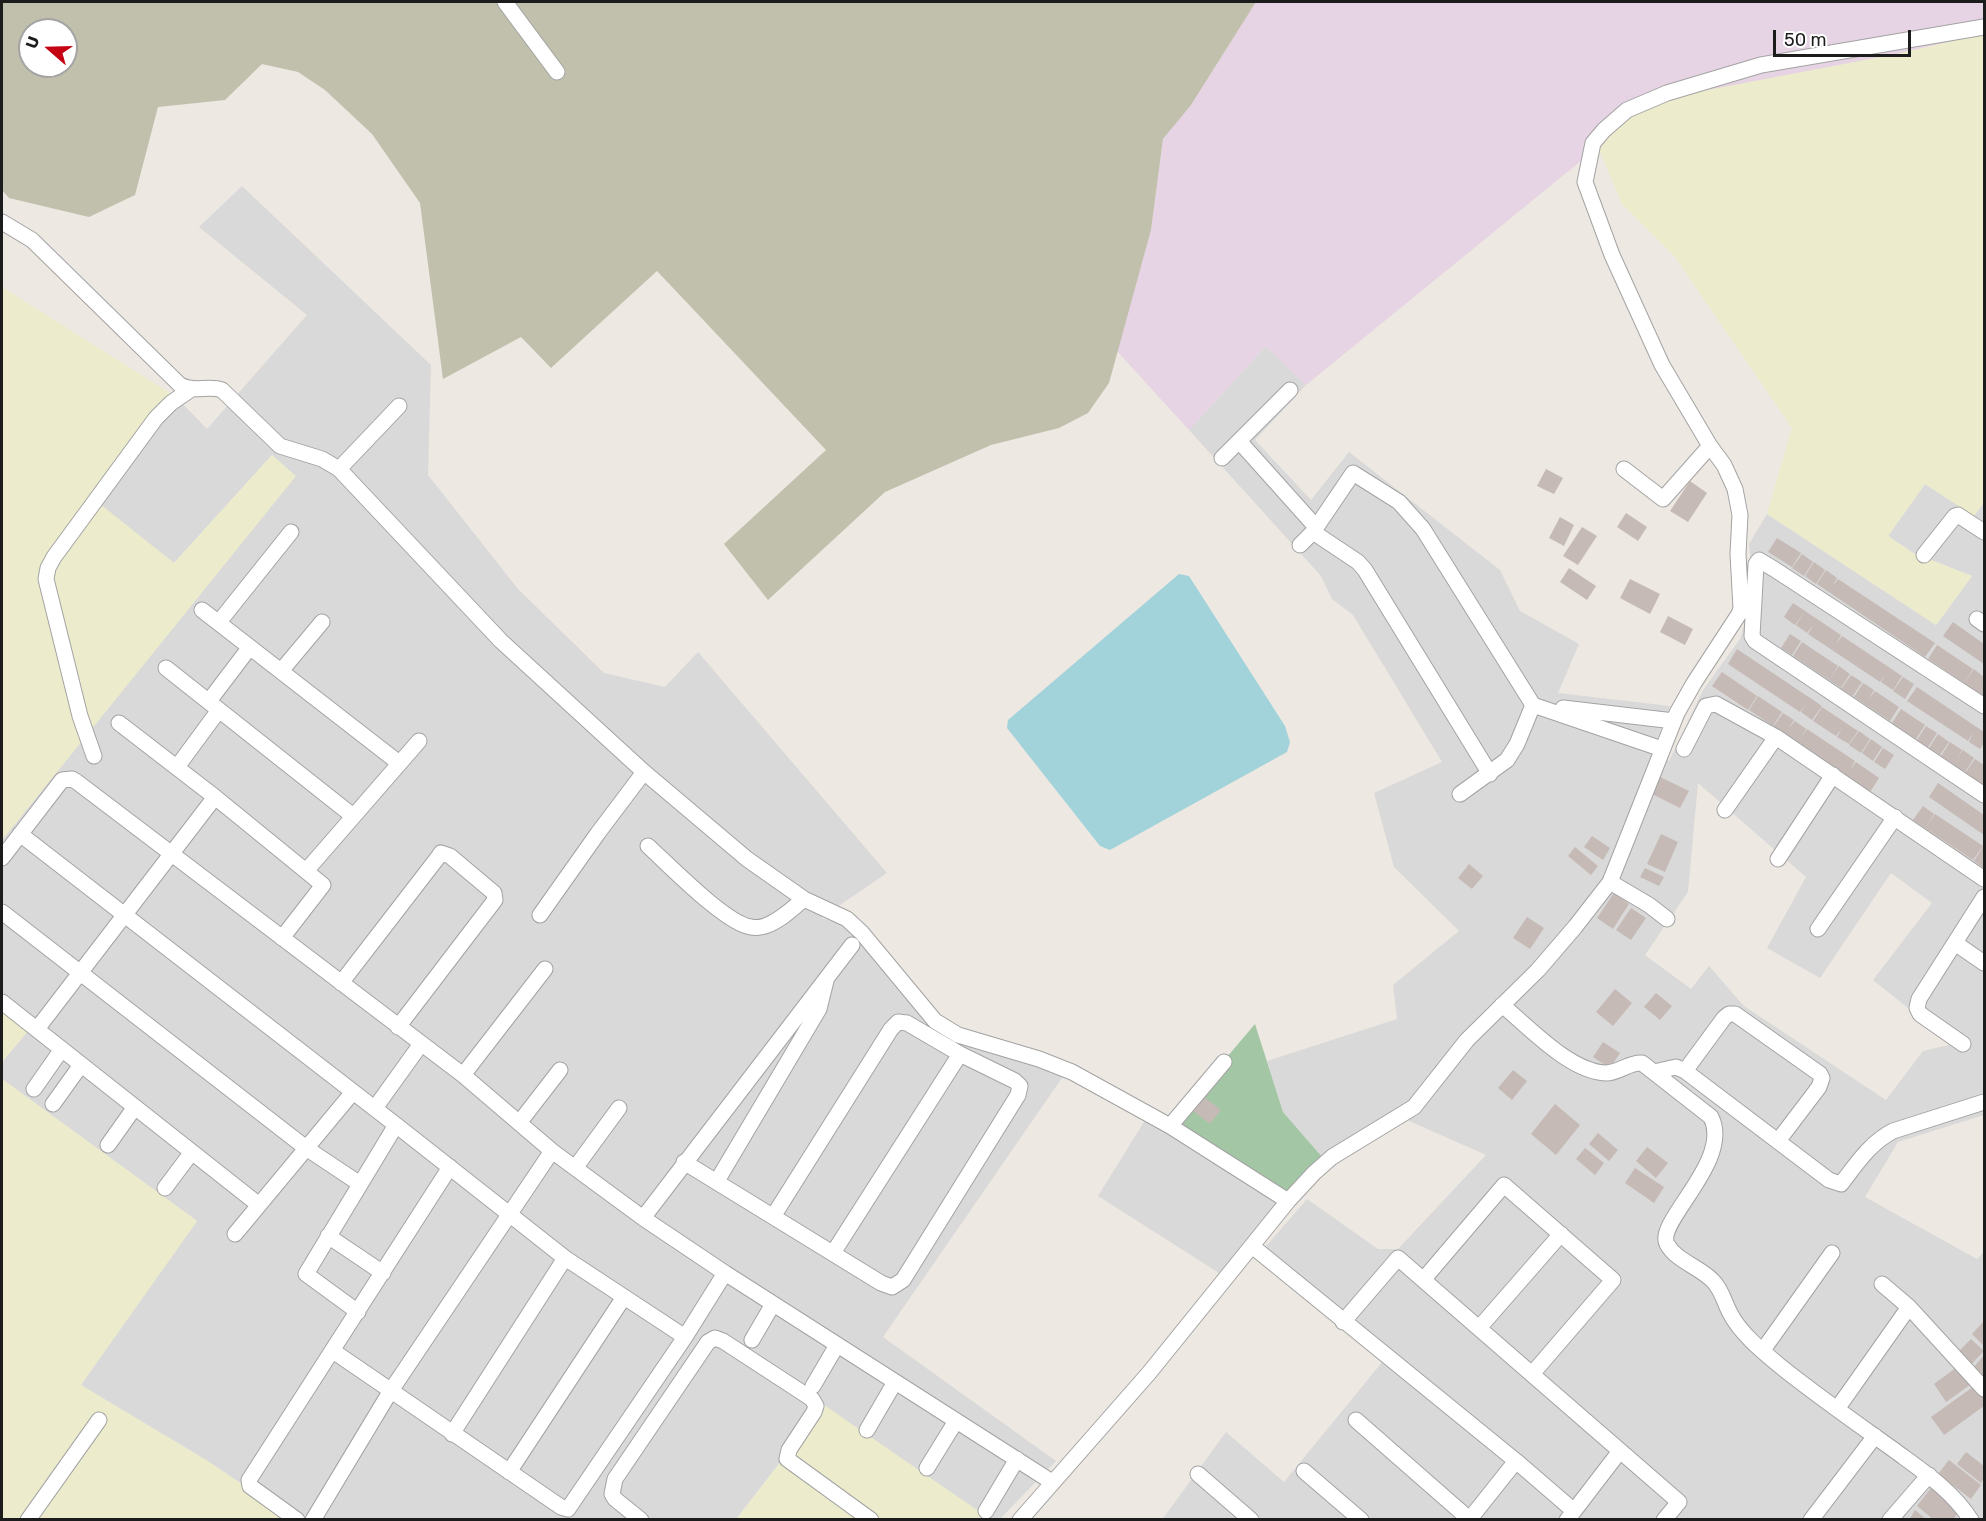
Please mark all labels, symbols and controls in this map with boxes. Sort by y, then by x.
north arrow [18,18,78,78]
scale bar [1776,18,1914,56]
text: 50 m [1784,29,1827,51]
text: U [22,34,43,51]

